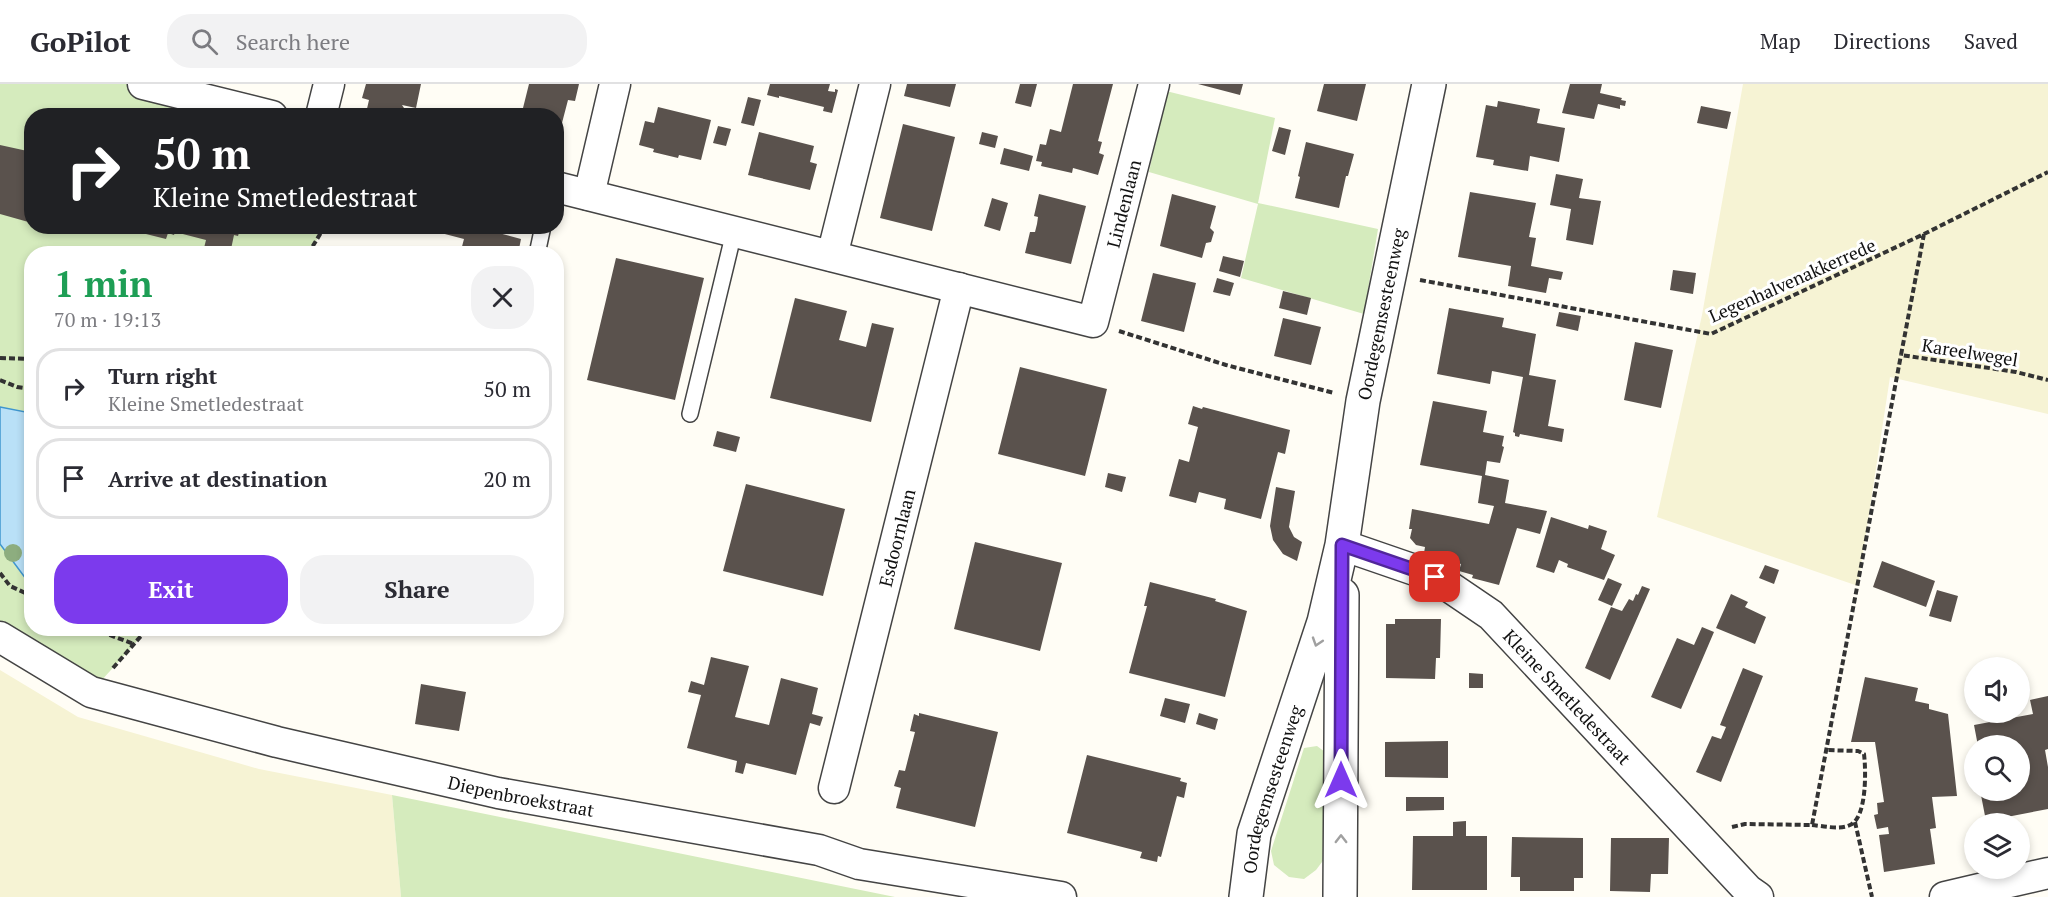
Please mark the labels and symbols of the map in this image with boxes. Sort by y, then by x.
street label: Lindenlaan [1101,157,1146,250]
street label: Oordegemsesteenweg [1351,226,1411,402]
street label: Legenhalvenakkerrede [1705,232,1879,328]
street label: Kareelwegel [1920,333,2020,371]
street label: Esdoornlaan [873,486,920,589]
pin [1409,551,1460,602]
street label: Kleine Smetledestraat [1498,624,1637,770]
one-way arrow [1312,637,1324,647]
street label: Oordegemsesteenweg [1237,702,1308,875]
position arrow [1309,748,1373,812]
street label: Diepenbroekstraat [446,770,596,822]
one-way arrow [1335,834,1347,843]

